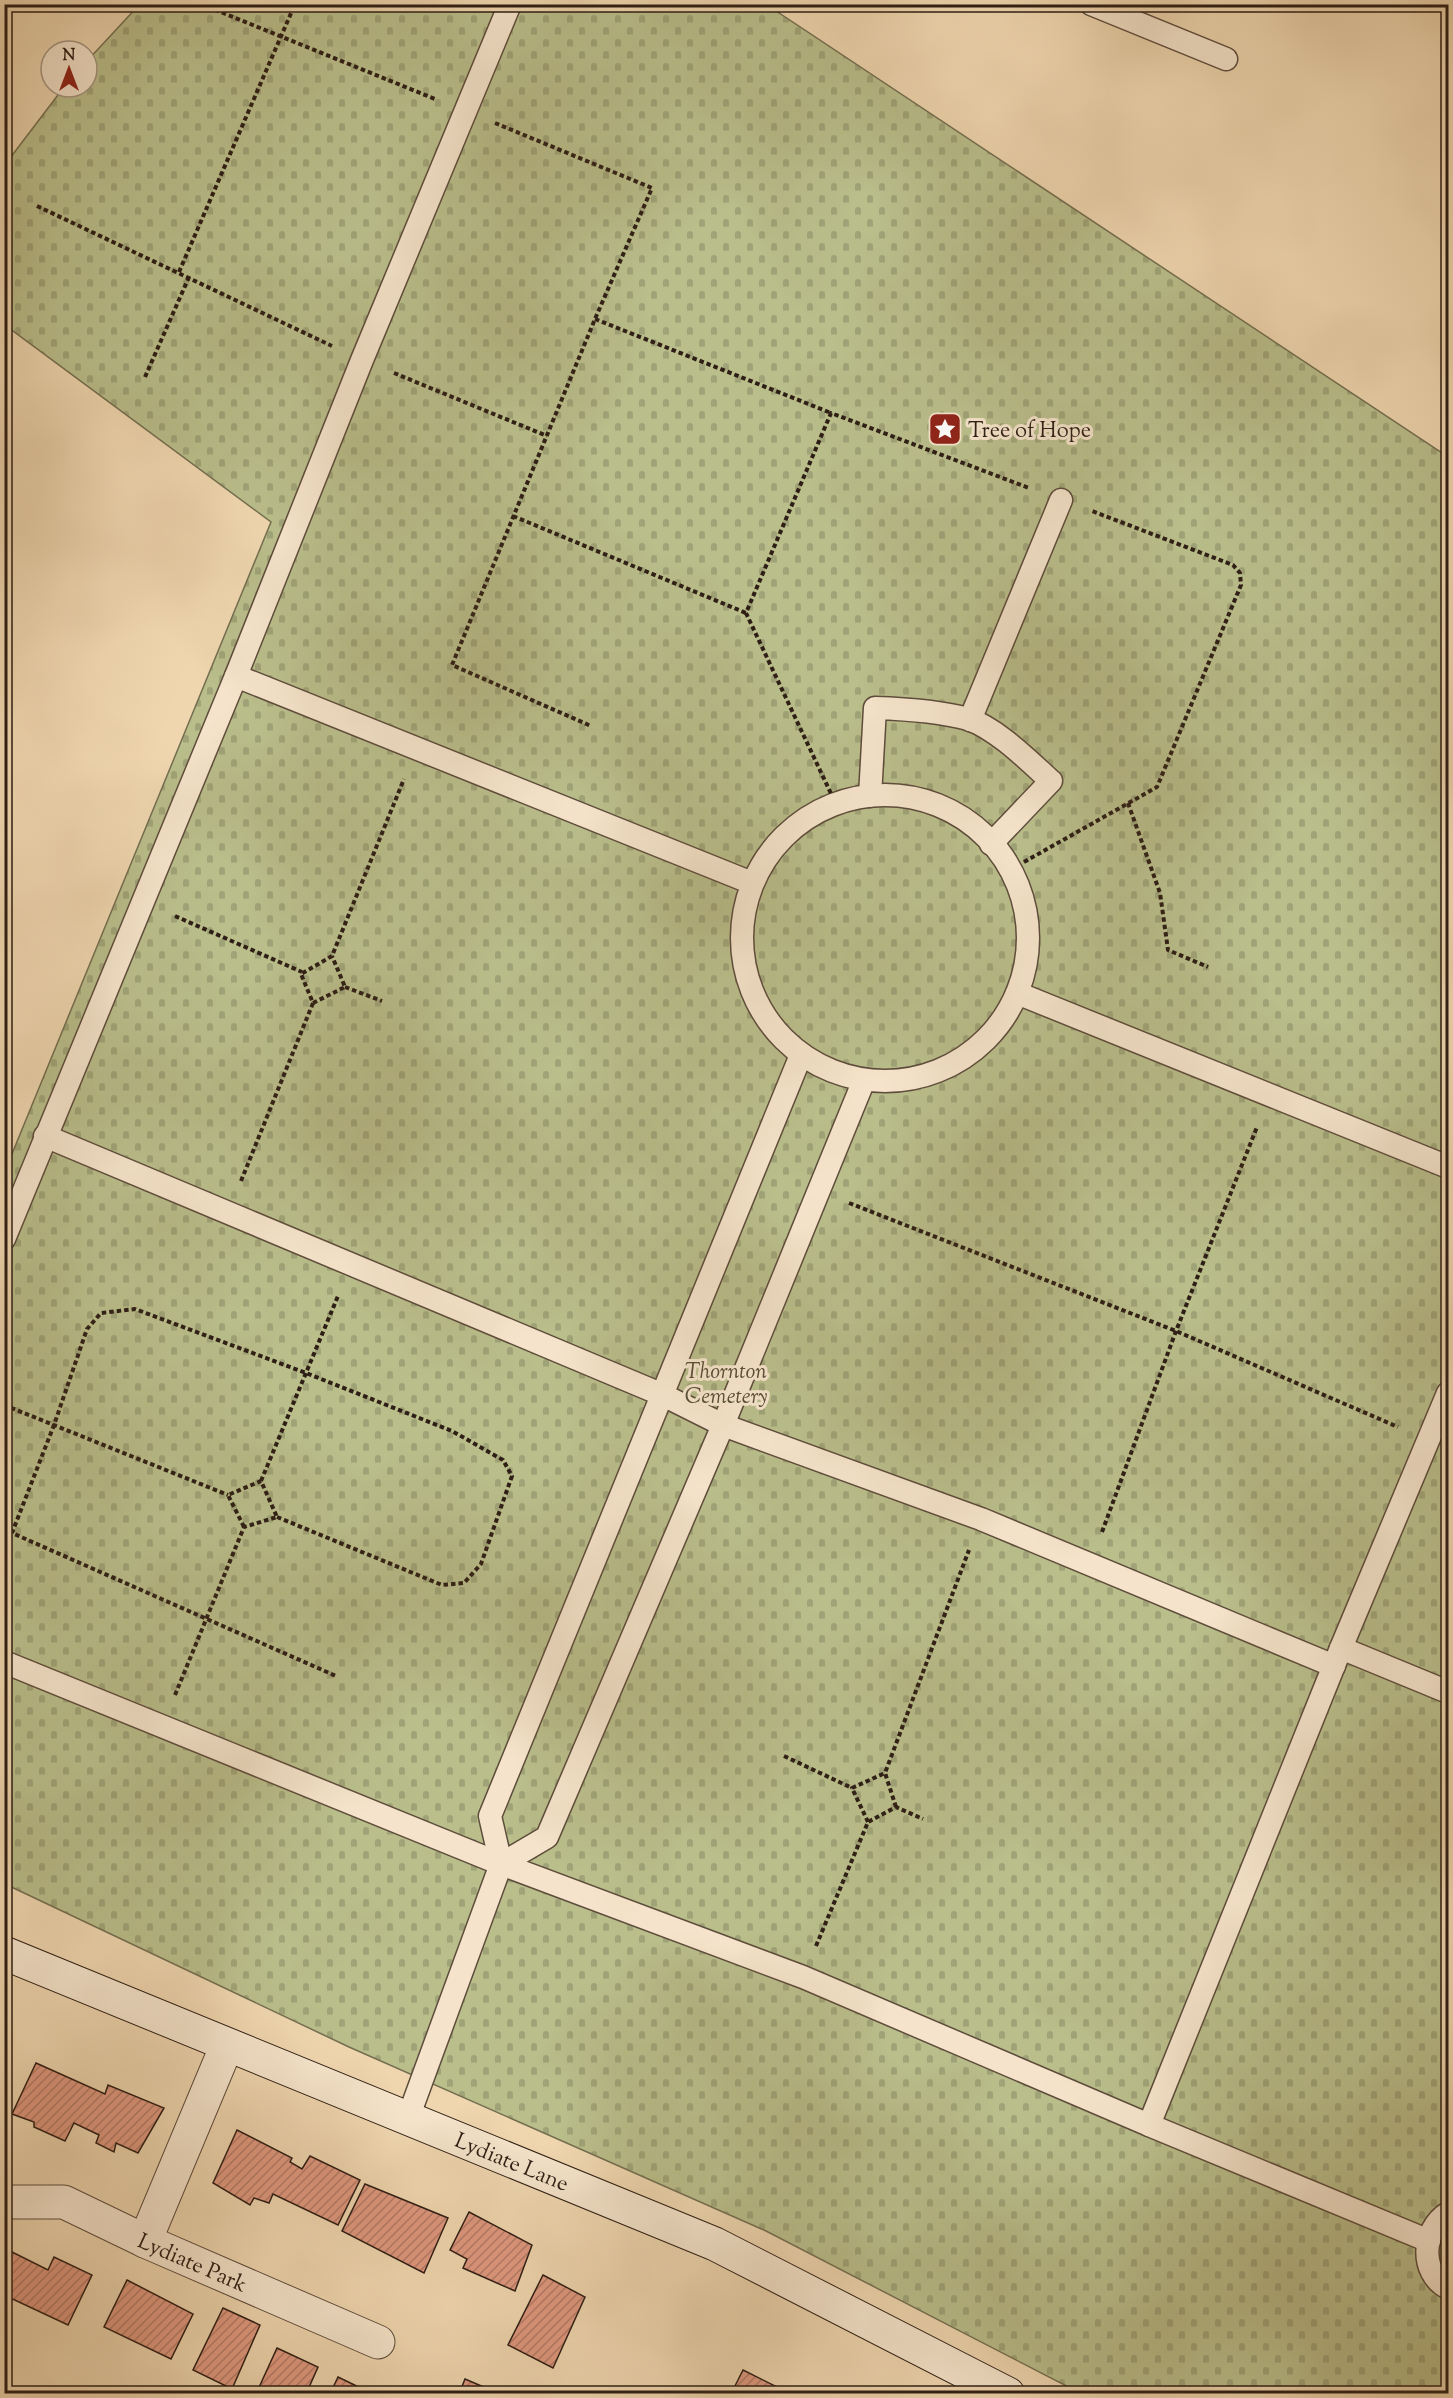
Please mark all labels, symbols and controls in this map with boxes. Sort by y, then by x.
north arrow [39,39,99,99]
text: N [63,45,76,68]
place icon: Tree of Hope [927,411,963,447]
place label: Tree of Hope [968,416,1091,448]
park label: Thornton Cemetery [685,1357,767,1414]
street label: Lydiate Lane [449,2126,573,2201]
street label: Lydiate Park [132,2227,251,2302]

